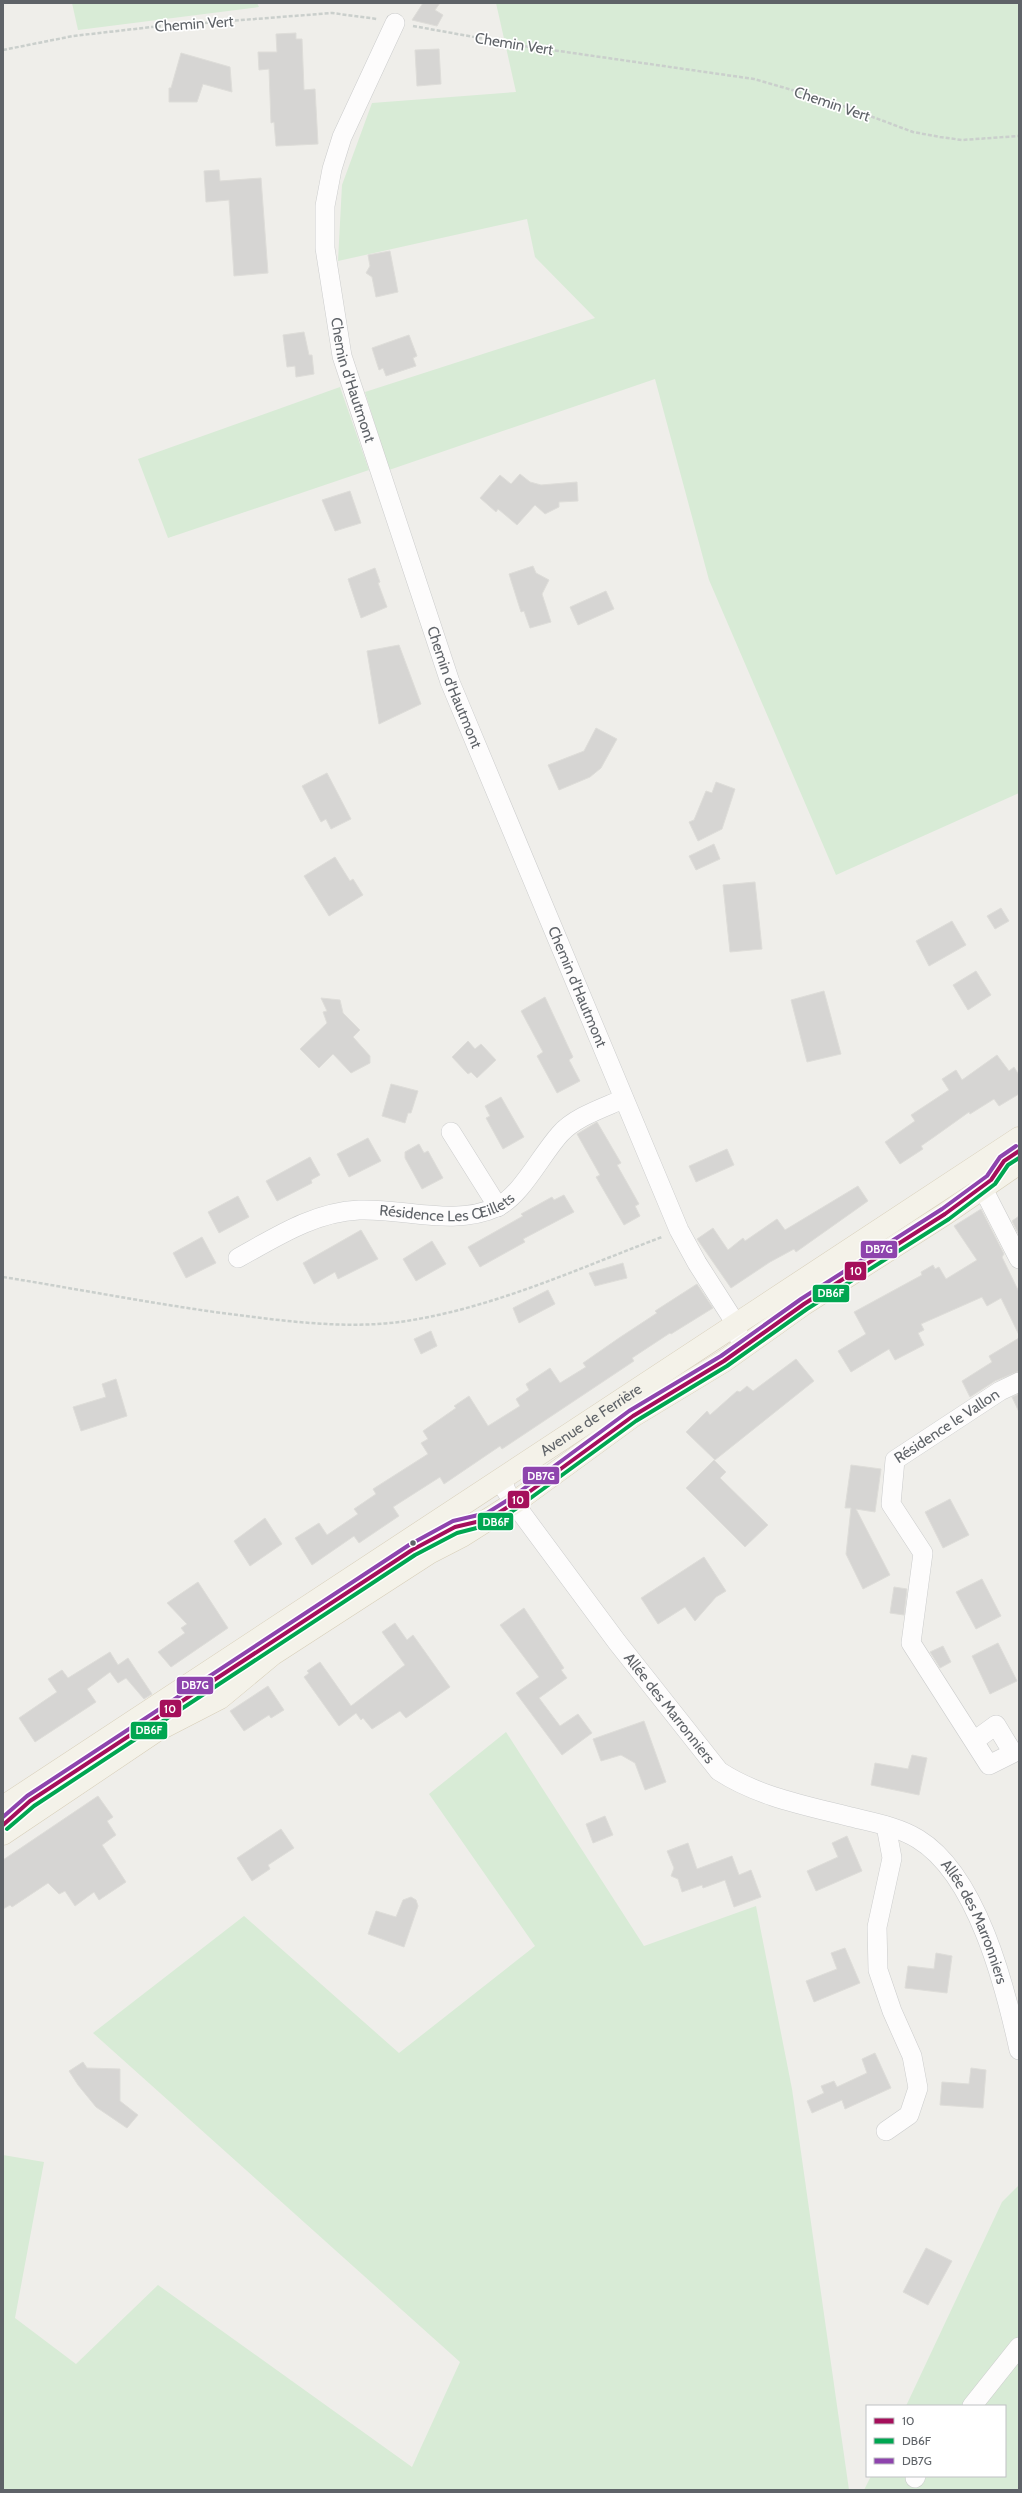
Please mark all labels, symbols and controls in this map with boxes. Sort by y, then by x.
street label: Chemin Vert [154,12,234,36]
street label: Chemin Vert [474,29,554,59]
street label: Chemin Vert [792,83,872,125]
street label: Chemin d'Hautmont [327,316,379,445]
street label: Chemin d'Hautmont [423,624,486,751]
street label: Chemin d'Hautmont [544,924,611,1050]
street label: Résidence Les Œillets [379,1189,518,1225]
line badge: DB7G [860,1240,898,1259]
text: DB7G [865,1242,893,1256]
line badge: 10 [844,1261,867,1281]
text: 10 [850,1264,862,1278]
line badge: DB6F [812,1284,850,1303]
text: DB6F [818,1286,845,1300]
street label: Avenue de Ferrière [537,1380,645,1460]
street label: Résidence le Vallon [891,1385,1003,1467]
line badge: DB7G [522,1466,560,1485]
text: DB7G [527,1469,555,1483]
line badge: 10 [507,1490,530,1509]
text: 10 [512,1493,524,1507]
line badge: DB6F [477,1512,514,1531]
text: DB6F [483,1515,510,1529]
unlabelled marker [408,1538,418,1548]
street label: Allée des Marronniers [620,1649,719,1767]
line badge: DB7G [176,1676,214,1695]
text: DB7G [181,1678,209,1692]
line badge: 10 [159,1699,182,1718]
text: 10 [164,1702,176,1716]
line badge: DB6F [130,1721,168,1740]
text: DB6F [136,1723,163,1737]
street label: Allée des Marronniers [937,1856,1011,1986]
legend [866,2405,1006,2477]
text: 10 [902,2413,914,2428]
text: DB6F [902,2433,932,2448]
text: DB7G [902,2453,932,2468]

